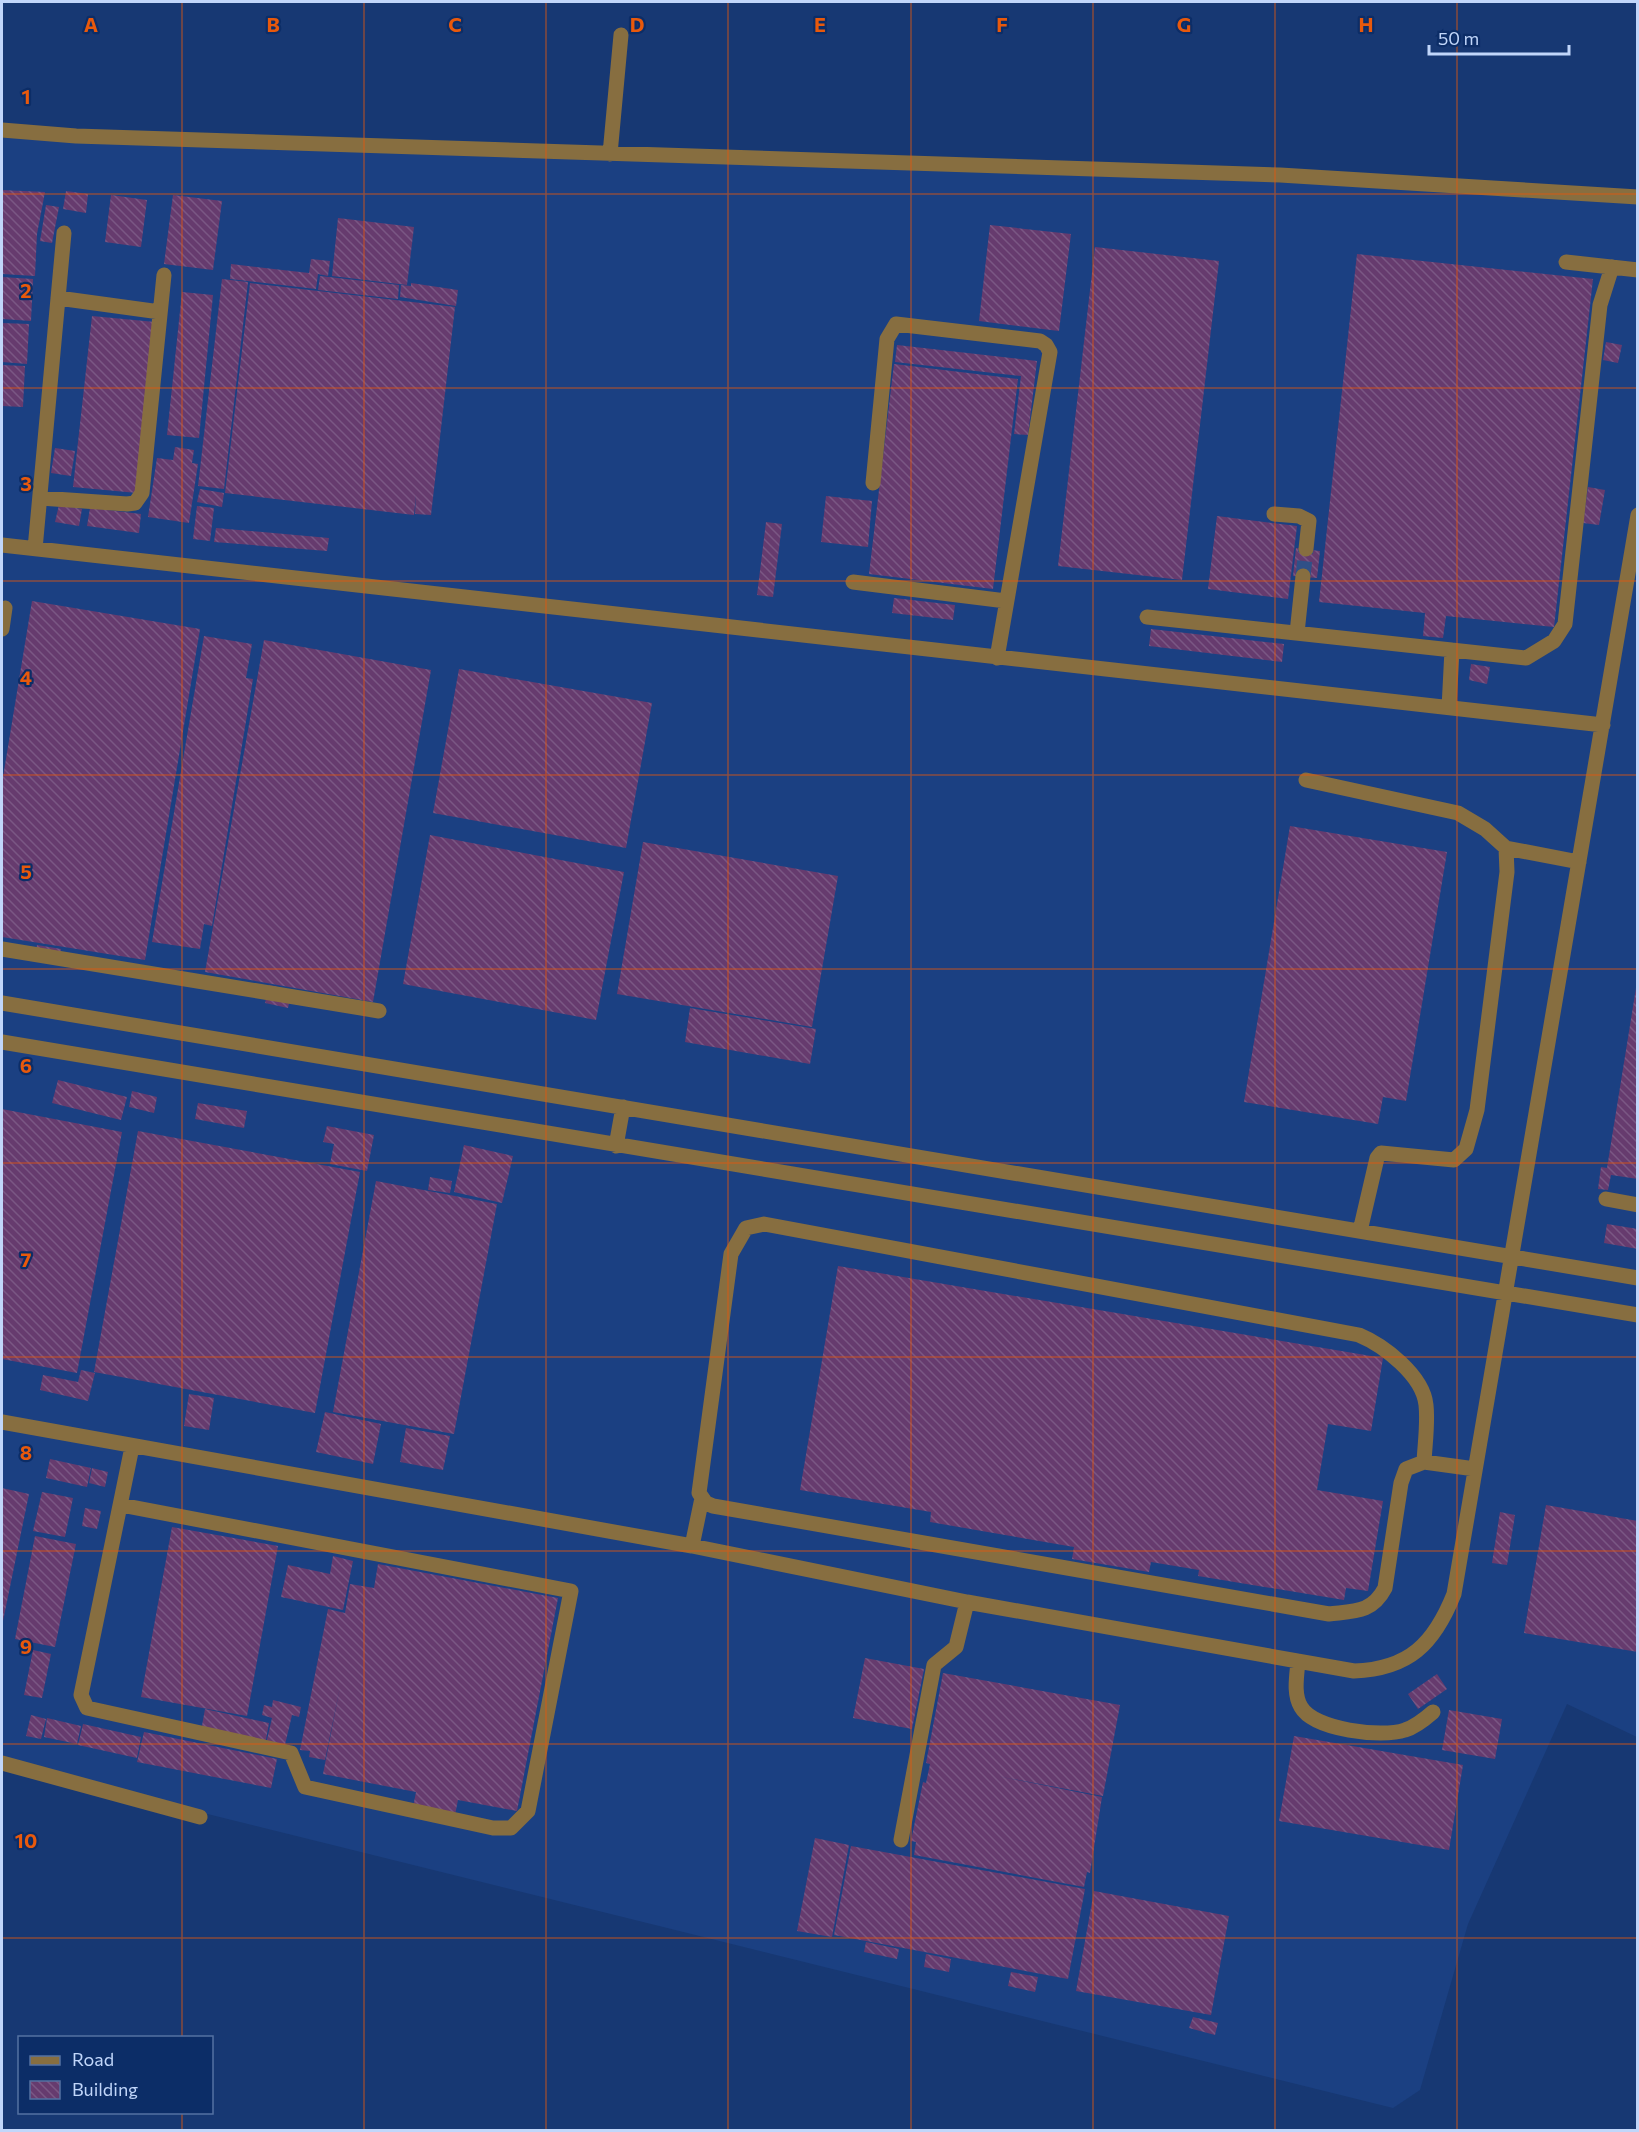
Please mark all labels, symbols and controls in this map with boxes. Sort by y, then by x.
text: A [84,12,98,36]
text: B [266,12,280,36]
text: C [448,12,462,36]
text: D [630,12,644,36]
text: E [814,12,826,36]
text: F [996,12,1008,36]
text: G [1177,12,1191,36]
text: H [1359,12,1374,36]
scale bar [1429,18,1568,56]
text: 50 m [1438,27,1479,49]
text: 1 [21,84,31,108]
text: 2 [20,278,32,302]
text: 3 [20,471,32,495]
text: 4 [20,665,32,689]
text: 5 [20,859,32,883]
text: 6 [20,1053,32,1077]
text: 7 [21,1247,32,1271]
text: 8 [20,1440,32,1464]
text: 9 [20,1634,32,1658]
text: 10 [15,1828,37,1852]
legend [18,2036,213,2114]
text: Road [72,2048,114,2070]
text: Building [72,2078,138,2100]

